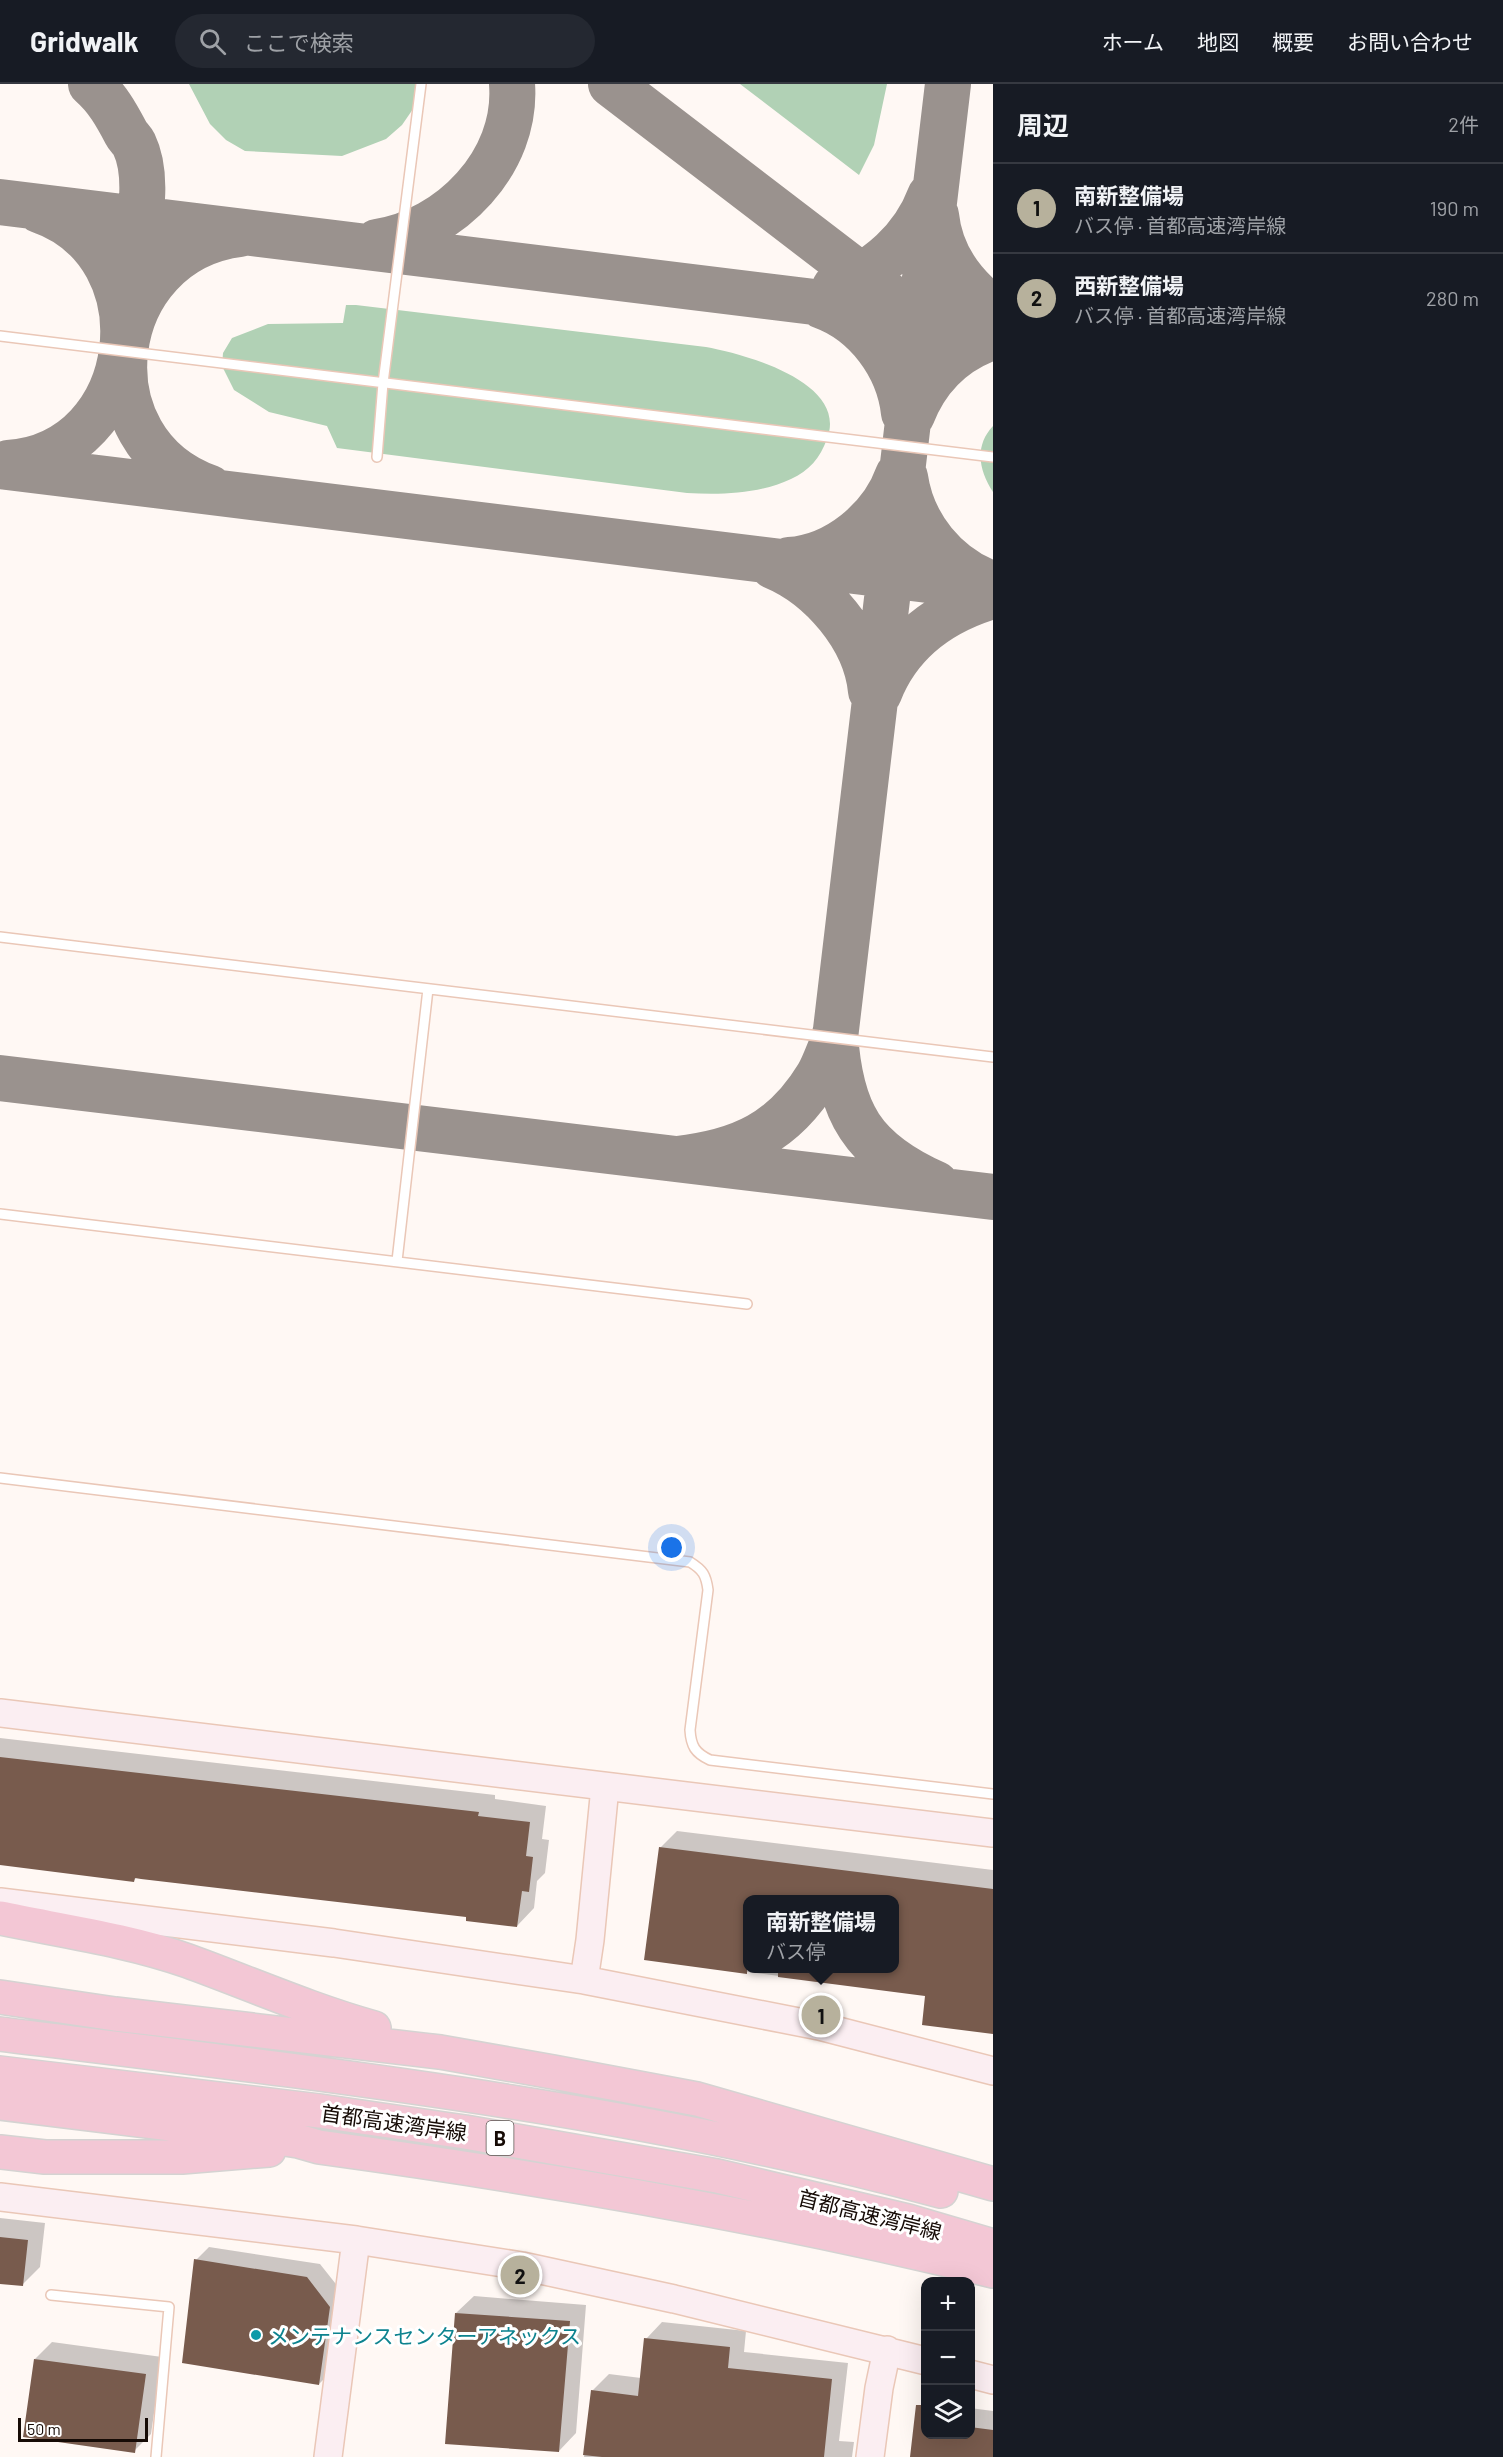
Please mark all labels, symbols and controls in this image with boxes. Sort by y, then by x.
search box [175,14,595,68]
text: Gridwalk [30,24,139,58]
icon: search [196,25,229,58]
text: ここで検索 [244,29,354,55]
text: ホーム [1102,29,1164,54]
text: 地図 [1197,29,1239,54]
text: 概要 [1272,29,1314,54]
text: お問い合わせ [1347,29,1473,54]
text: 周辺 [1017,109,1069,140]
text: 2件 [1448,112,1479,136]
text: 南新整備場 [1074,182,1184,208]
text: 1 [1033,196,1040,220]
text: 190 m [1430,196,1479,220]
text: バス停 · 首都高速湾岸線 [1074,213,1286,237]
text: 西新整備場 [1074,272,1184,298]
text: 2 [1031,286,1042,310]
text: 280 m [1426,286,1479,310]
text: バス停 · 首都高速湾岸線 [1074,303,1286,327]
your location [657,1533,686,1562]
popup [743,1895,899,1973]
text: 南新整備場 [766,1908,876,1934]
text: バス停 [766,1939,826,1963]
pin: 1 [802,1992,840,2038]
street label: 首都高速湾岸線 [319,2099,469,2145]
road number: B [486,2121,514,2155]
street label: 首都高速湾岸線 [796,2184,944,2244]
pin: 2 [500,2252,540,2298]
map controls [921,2277,975,2439]
button: + [921,2277,975,2331]
place label: メンテナンスセンターアネックス [268,2323,581,2348]
marker: メンテナンスセンターアネックス [249,2328,263,2342]
button: − [921,2331,975,2385]
button: layers [921,2385,975,2439]
scale bar [18,2415,148,2442]
text: 50 m [27,2419,61,2438]

